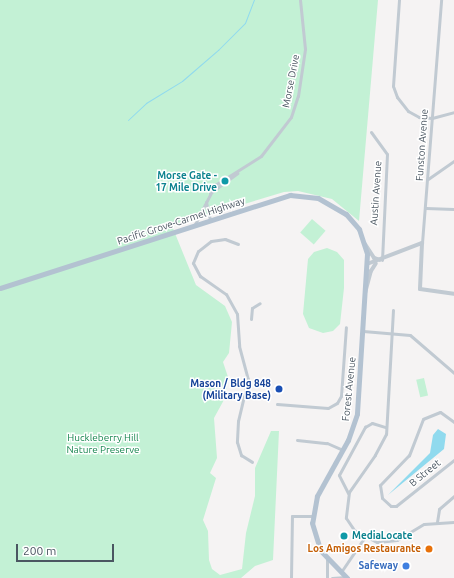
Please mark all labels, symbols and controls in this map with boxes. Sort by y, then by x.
street label: Morse Drive [280,53,302,109]
street label: Funston Avenue [413,109,431,181]
street label: Austin Avenue [368,160,384,226]
place label: Morse Gate - 17 Mile Drive [155,169,217,192]
marker: Morse Gate - 17 Mile Drive [220,176,230,186]
street label: Pacific Grove-Carmel Highway [116,195,246,247]
street label: Forest Avenue [340,356,358,422]
place label: Mason / Bldg 848 (Military Base) [190,377,271,400]
marker: Mason / Bldg 848 (Military Base) [274,384,284,394]
park label: Huckleberry Hill Nature Preserve [66,431,140,454]
street label: B Street [407,457,443,489]
place label: MediaLocate [352,530,412,542]
marker: MediaLocate [339,531,349,541]
scale bar [18,536,116,562]
place label: Los Amigos Restaurante [307,543,421,555]
text: 200 m [23,544,56,557]
marker: Los Amigos Restaurante [424,544,434,554]
place label: Safeway [359,560,398,572]
marker: Safeway [401,561,411,571]

